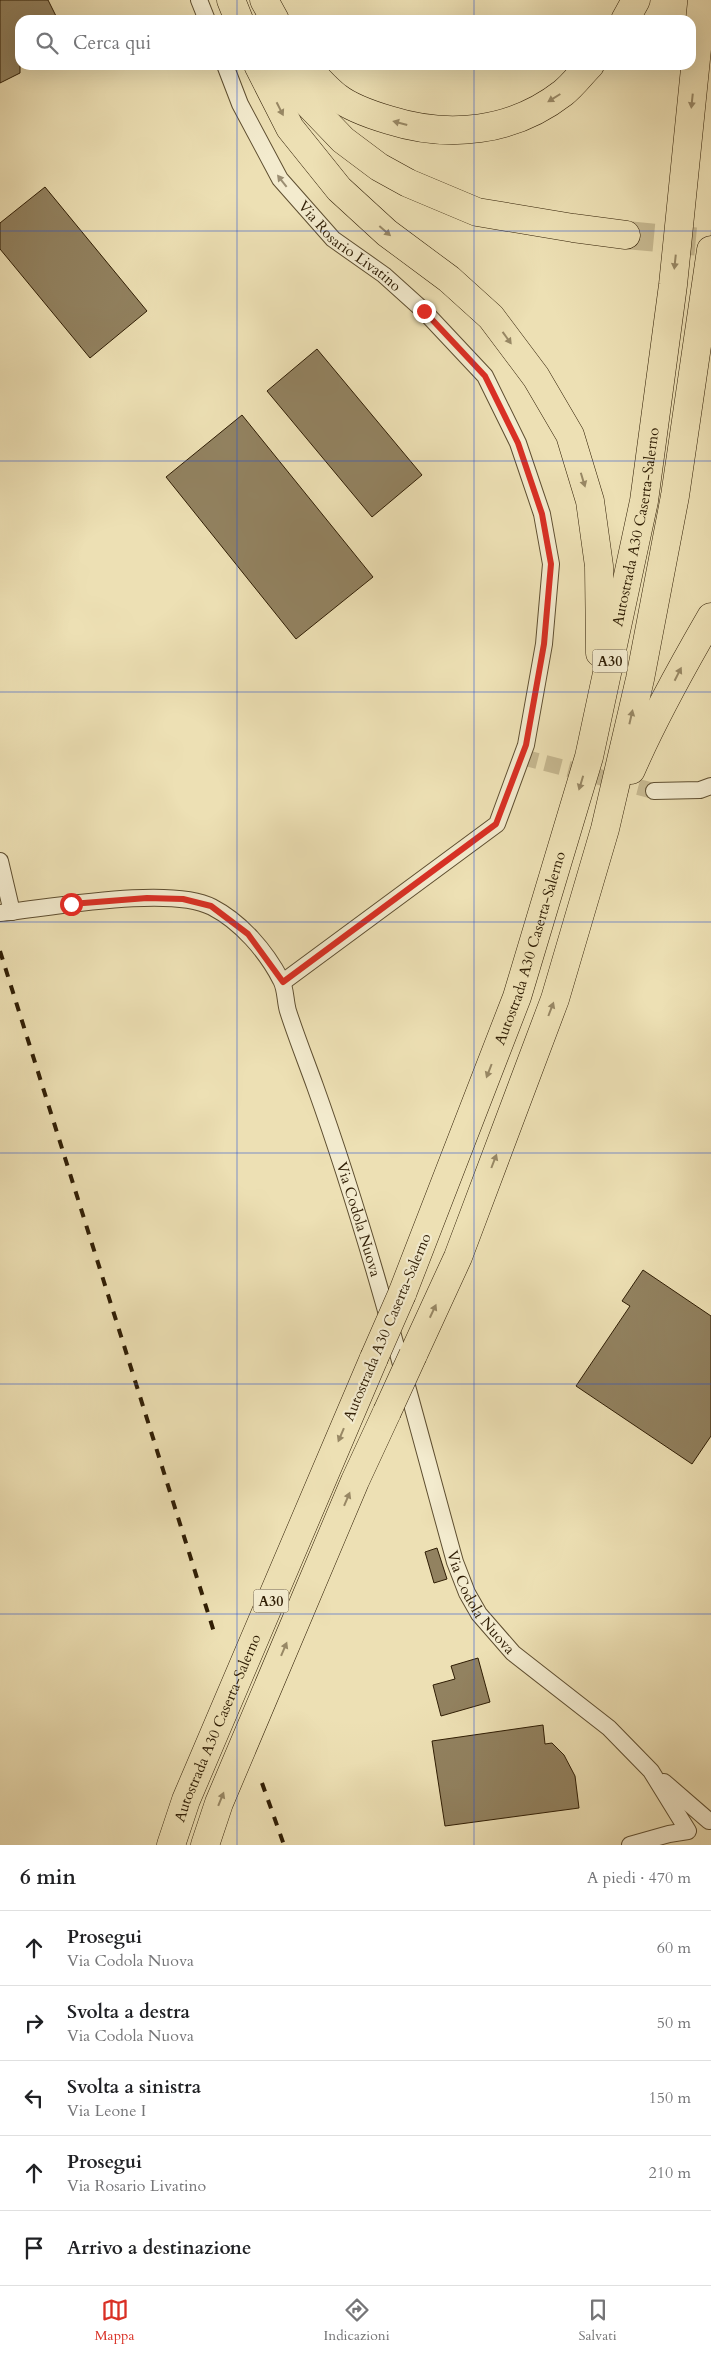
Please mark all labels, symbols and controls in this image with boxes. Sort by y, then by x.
search box [15,15,696,70]
icon: search [33,29,61,57]
text: Cerca qui [73,30,151,56]
one-way arrow [688,93,696,109]
one-way arrow [548,94,561,103]
one-way arrow [276,101,284,116]
one-way arrow [392,119,407,127]
one-way arrow [277,175,288,188]
street label: Via Rosario Livatino [294,196,406,296]
one-way arrow [379,225,391,237]
one-way arrow [671,255,679,271]
route end [413,300,436,323]
one-way arrow [502,331,512,345]
street label: Autostrada A30 Caserta-Salerno [607,426,664,628]
one-way arrow [580,472,588,487]
road number: A30 [592,649,628,672]
one-way arrow [674,667,682,681]
one-way arrow [627,709,635,725]
one-way arrow [577,776,585,791]
street label: Autostrada A30 Caserta-Salerno [489,849,570,1048]
route start [60,893,83,916]
one-way arrow [548,1001,555,1016]
one-way arrow [485,1064,493,1079]
one-way arrow [490,1153,498,1168]
street label: Via Codola Nuova [332,1159,386,1280]
street label: Autostrada A30 Caserta-Salerno [338,1230,436,1424]
one-way arrow [429,1304,437,1318]
one-way arrow [337,1428,345,1442]
one-way arrow [343,1491,351,1506]
street label: Via Codola Nuova [442,1548,520,1659]
road number: A30 [254,1590,288,1612]
street label: Autostrada A30 Caserta-Salerno [169,1631,266,1824]
one-way arrow [280,1641,288,1656]
one-way arrow [217,1791,225,1806]
text: 6 min [20,1863,76,1892]
text: A piedi · 470 m [587,1867,691,1889]
text: Prosegui [67,1924,142,1950]
icon: ahead [20,1934,48,1962]
text: 60 m [657,1937,691,1959]
text: Via Codola Nuova [67,1950,194,1972]
text: Svolta a destra [67,1999,190,2025]
icon: right [20,2009,48,2037]
text: 50 m [657,2012,691,2034]
text: Via Codola Nuova [67,2025,194,2047]
text: Svolta a sinistra [67,2074,201,2100]
icon: left [20,2084,48,2112]
text: 150 m [649,2087,691,2109]
text: Via Leone I [67,2100,146,2122]
text: Prosegui [67,2149,142,2175]
icon: ahead [20,2159,48,2187]
text: 210 m [649,2162,691,2184]
text: Via Rosario Livatino [67,2175,206,2197]
icon: arrive [20,2234,48,2262]
text: Arrivo a destinazione [67,2235,251,2261]
tab: Mappa [94,2296,135,2345]
tab: Indicazioni [323,2296,390,2345]
tab: Salvati [578,2296,617,2345]

